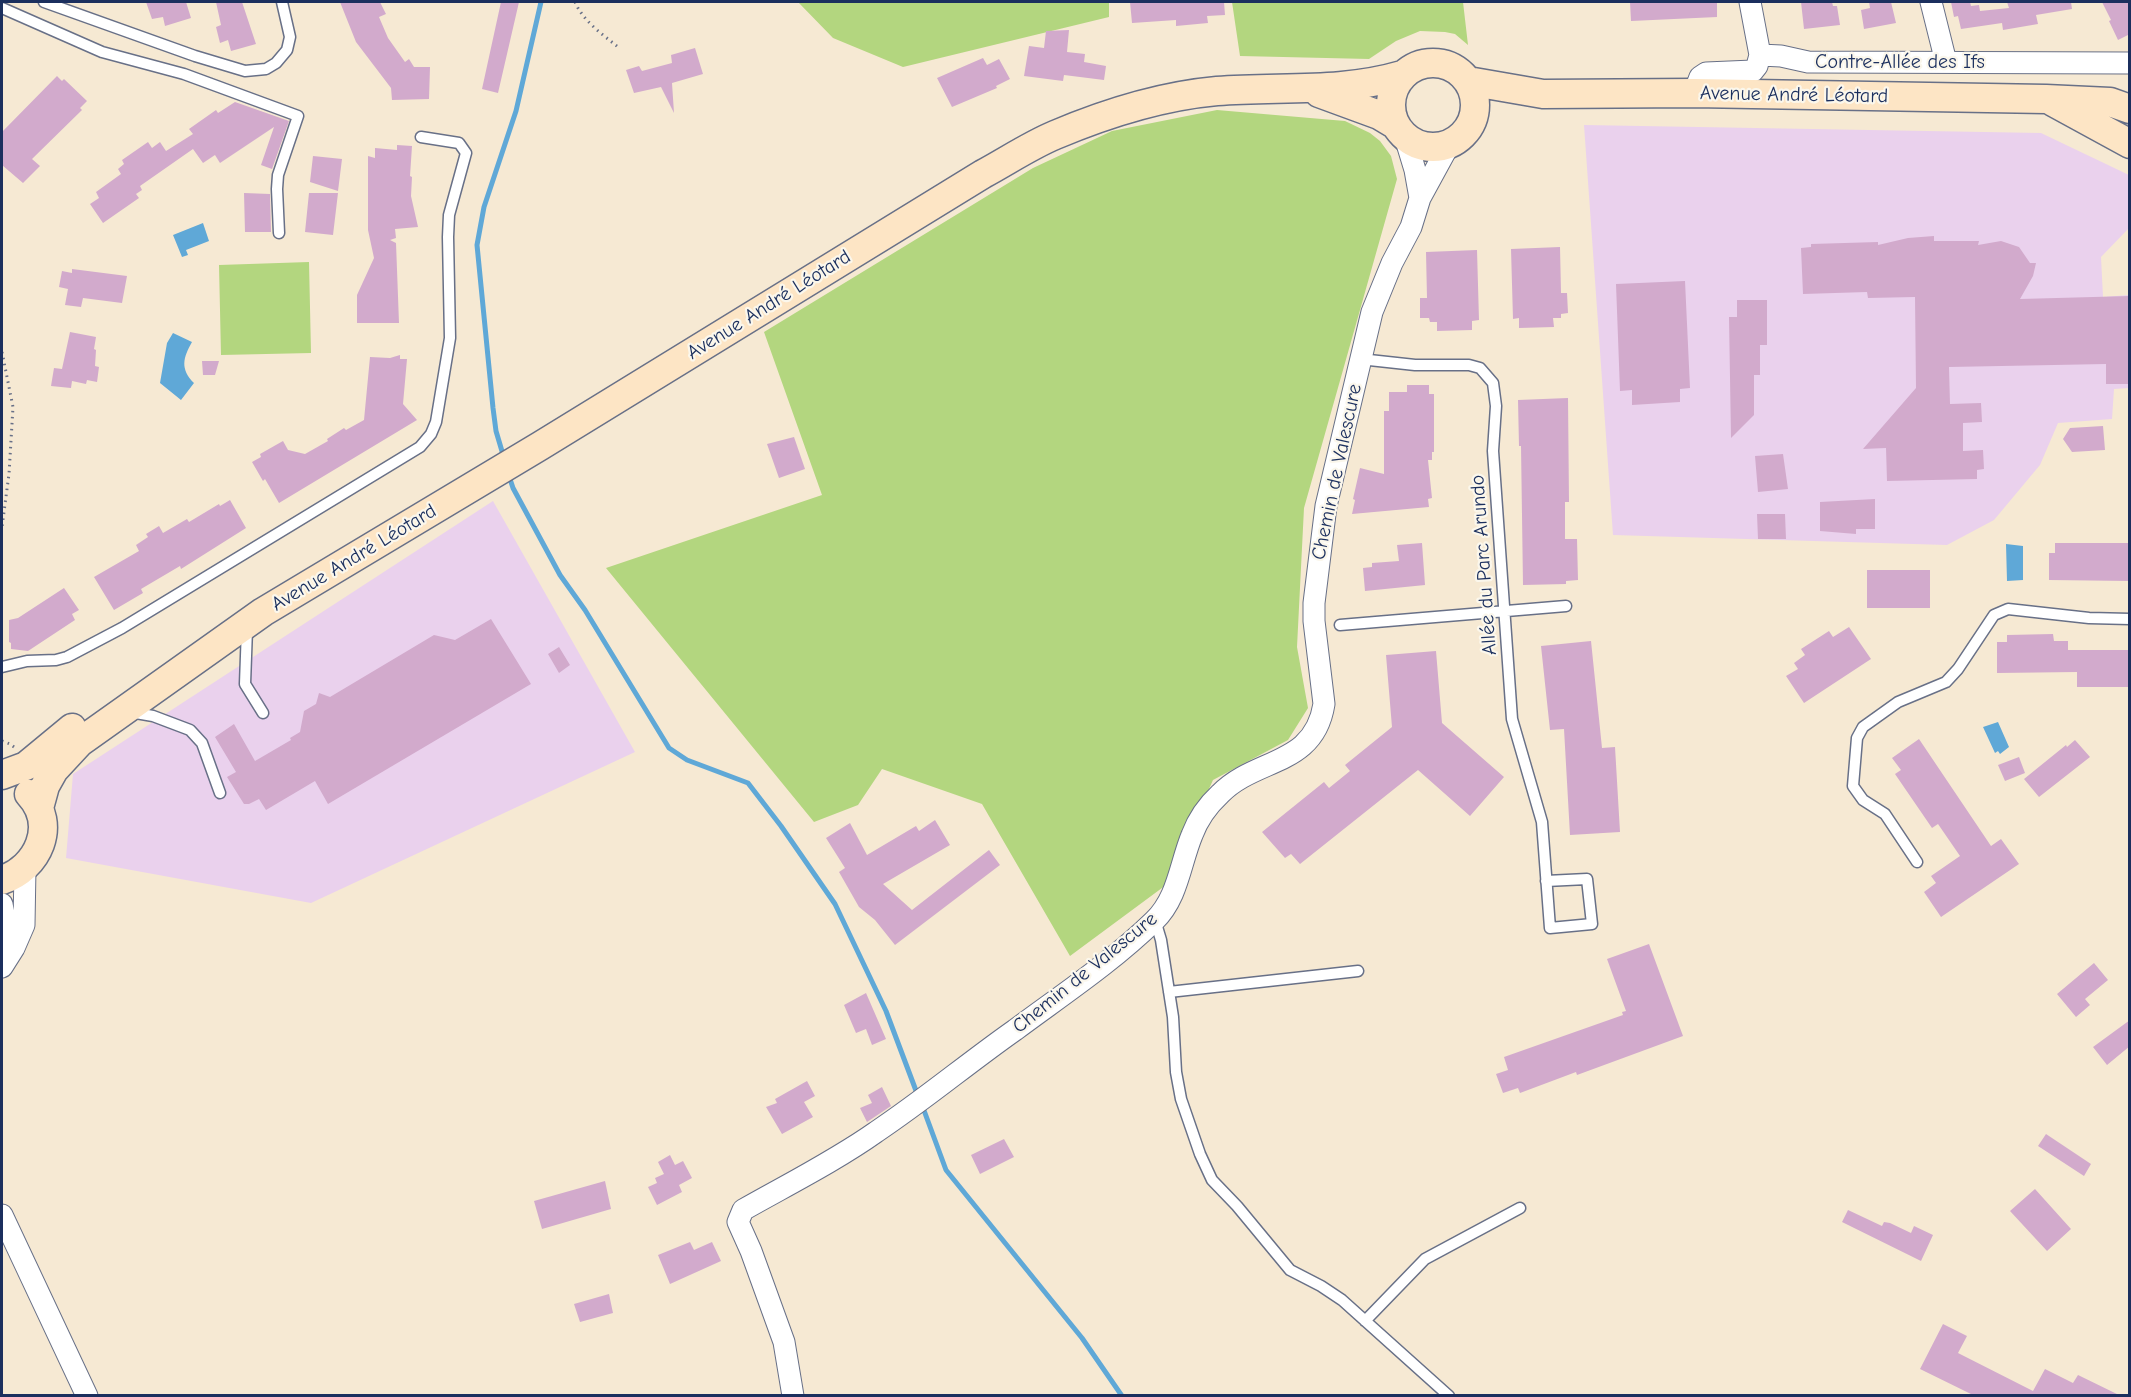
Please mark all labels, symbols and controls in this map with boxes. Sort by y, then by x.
street label: Contre-Allée des Ifs [1815,50,1985,74]
street label: Avenue André Léotard [1700,81,1888,109]
street label: Avenue André Léotard [683,245,855,365]
street label: Chemin de Valescure [1307,382,1367,562]
street label: Allée du Parc Arundo [1466,474,1502,656]
street label: Avenue André Léotard [267,499,441,617]
street label: Chemin de Valescure [1008,907,1162,1039]

